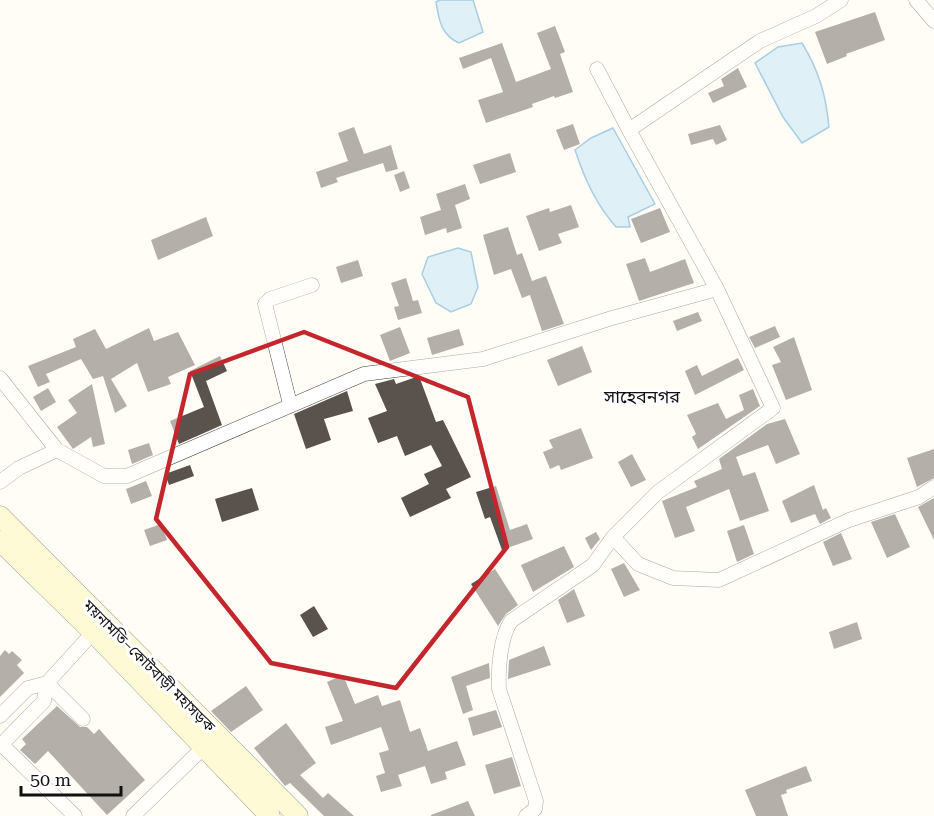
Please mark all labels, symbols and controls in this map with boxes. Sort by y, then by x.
district label: সাহেবনগর [603,386,680,407]
street label: ময়নামতি–কোটবাড়ী মহাসড়ক [79,596,219,736]
scale bar [21,759,122,797]
text: 50 m [30,769,71,790]

